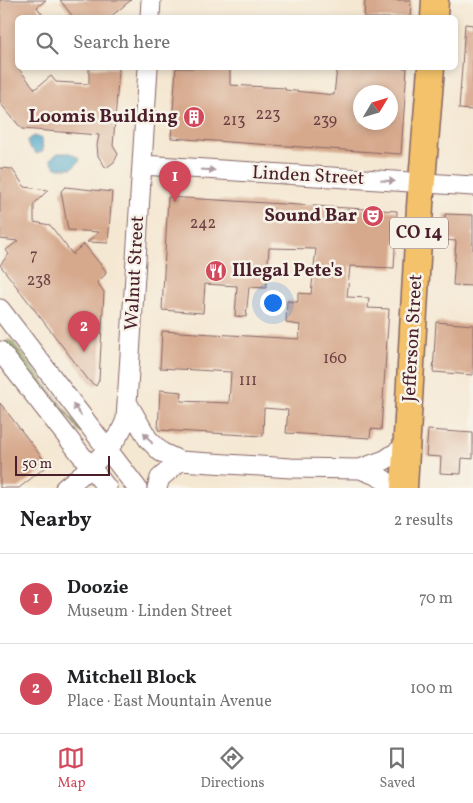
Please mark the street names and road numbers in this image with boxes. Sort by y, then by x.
street label: Linden Street [251,160,365,192]
street label: Walnut Street [119,214,151,331]
road number: CO 14 [390,218,448,248]
street label: Jefferson Street [397,273,429,403]

